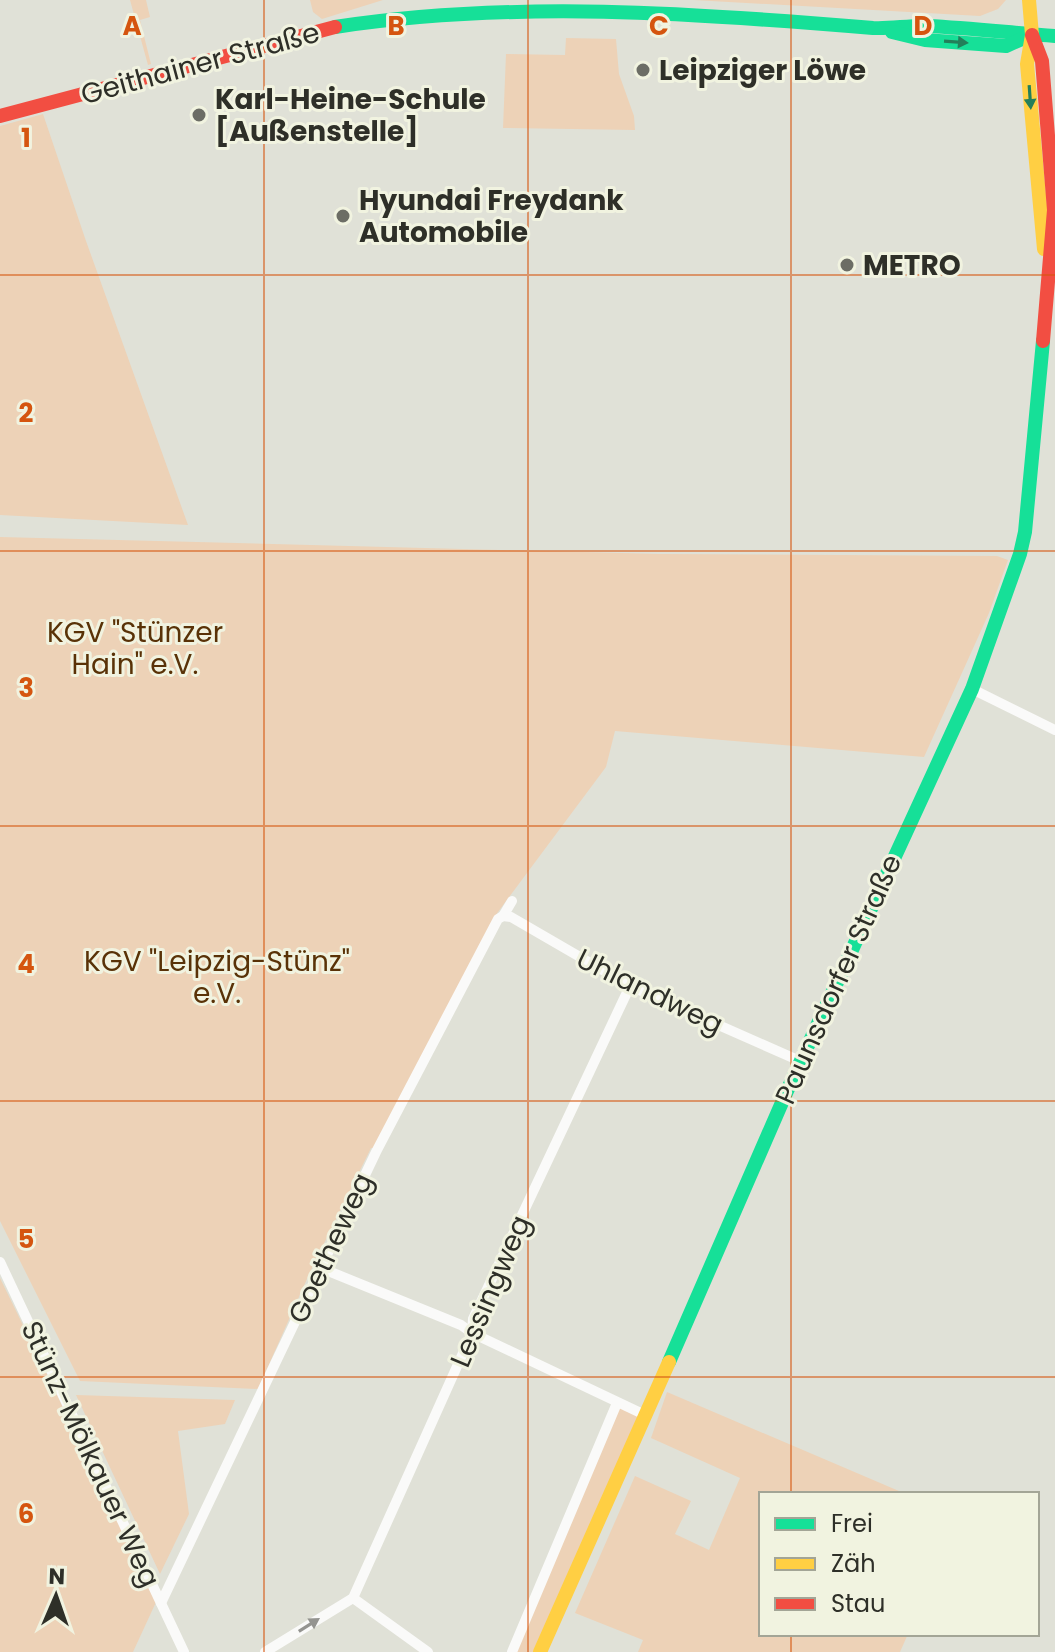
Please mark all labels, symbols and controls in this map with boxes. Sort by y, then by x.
text: A [122,8,142,44]
text: B [387,8,405,44]
text: C [649,8,669,44]
text: D [914,8,933,44]
street label: Geithainer Straße [76,13,324,114]
one-way arrow [944,36,969,49]
place label: Leipziger Löwe [659,51,866,90]
marker: Leipziger Löwe [634,61,652,79]
place label: Karl-Heine-Schule [Außenstelle] [215,80,486,151]
one-way arrow [1024,85,1037,110]
marker: Karl-Heine-Schule [Außenstelle] [190,106,208,124]
text: 1 [21,120,31,156]
place label: Hyundai Freydank Automobile [359,181,624,252]
marker: Hyundai Freydank Automobile [334,207,352,225]
place label: METRO [863,246,961,285]
marker: METRO [838,256,856,274]
text: 2 [19,395,34,431]
park label: KGV "Stünzer Hain" e.V. [47,613,223,684]
text: 3 [18,670,34,706]
street label: Paunsdorfer Straße [766,848,911,1110]
street label: Uhlandweg [570,939,730,1044]
park label: KGV "Leipzig-Stünz" e.V. [84,942,350,1013]
text: 4 [17,946,35,982]
street label: Goetheweg [279,1167,382,1330]
street label: Lessingweg [441,1209,540,1373]
text: 5 [18,1221,34,1257]
street label: Stünz-Mölkauer Weg [12,1315,169,1594]
legend [759,1492,1039,1636]
text: 6 [18,1496,34,1532]
text: Frei [831,1507,873,1540]
text: Zäh [831,1547,876,1580]
north arrow [16,1556,96,1636]
text: N [48,1561,65,1592]
text: Stau [831,1587,885,1620]
one-way arrow [298,1618,320,1632]

